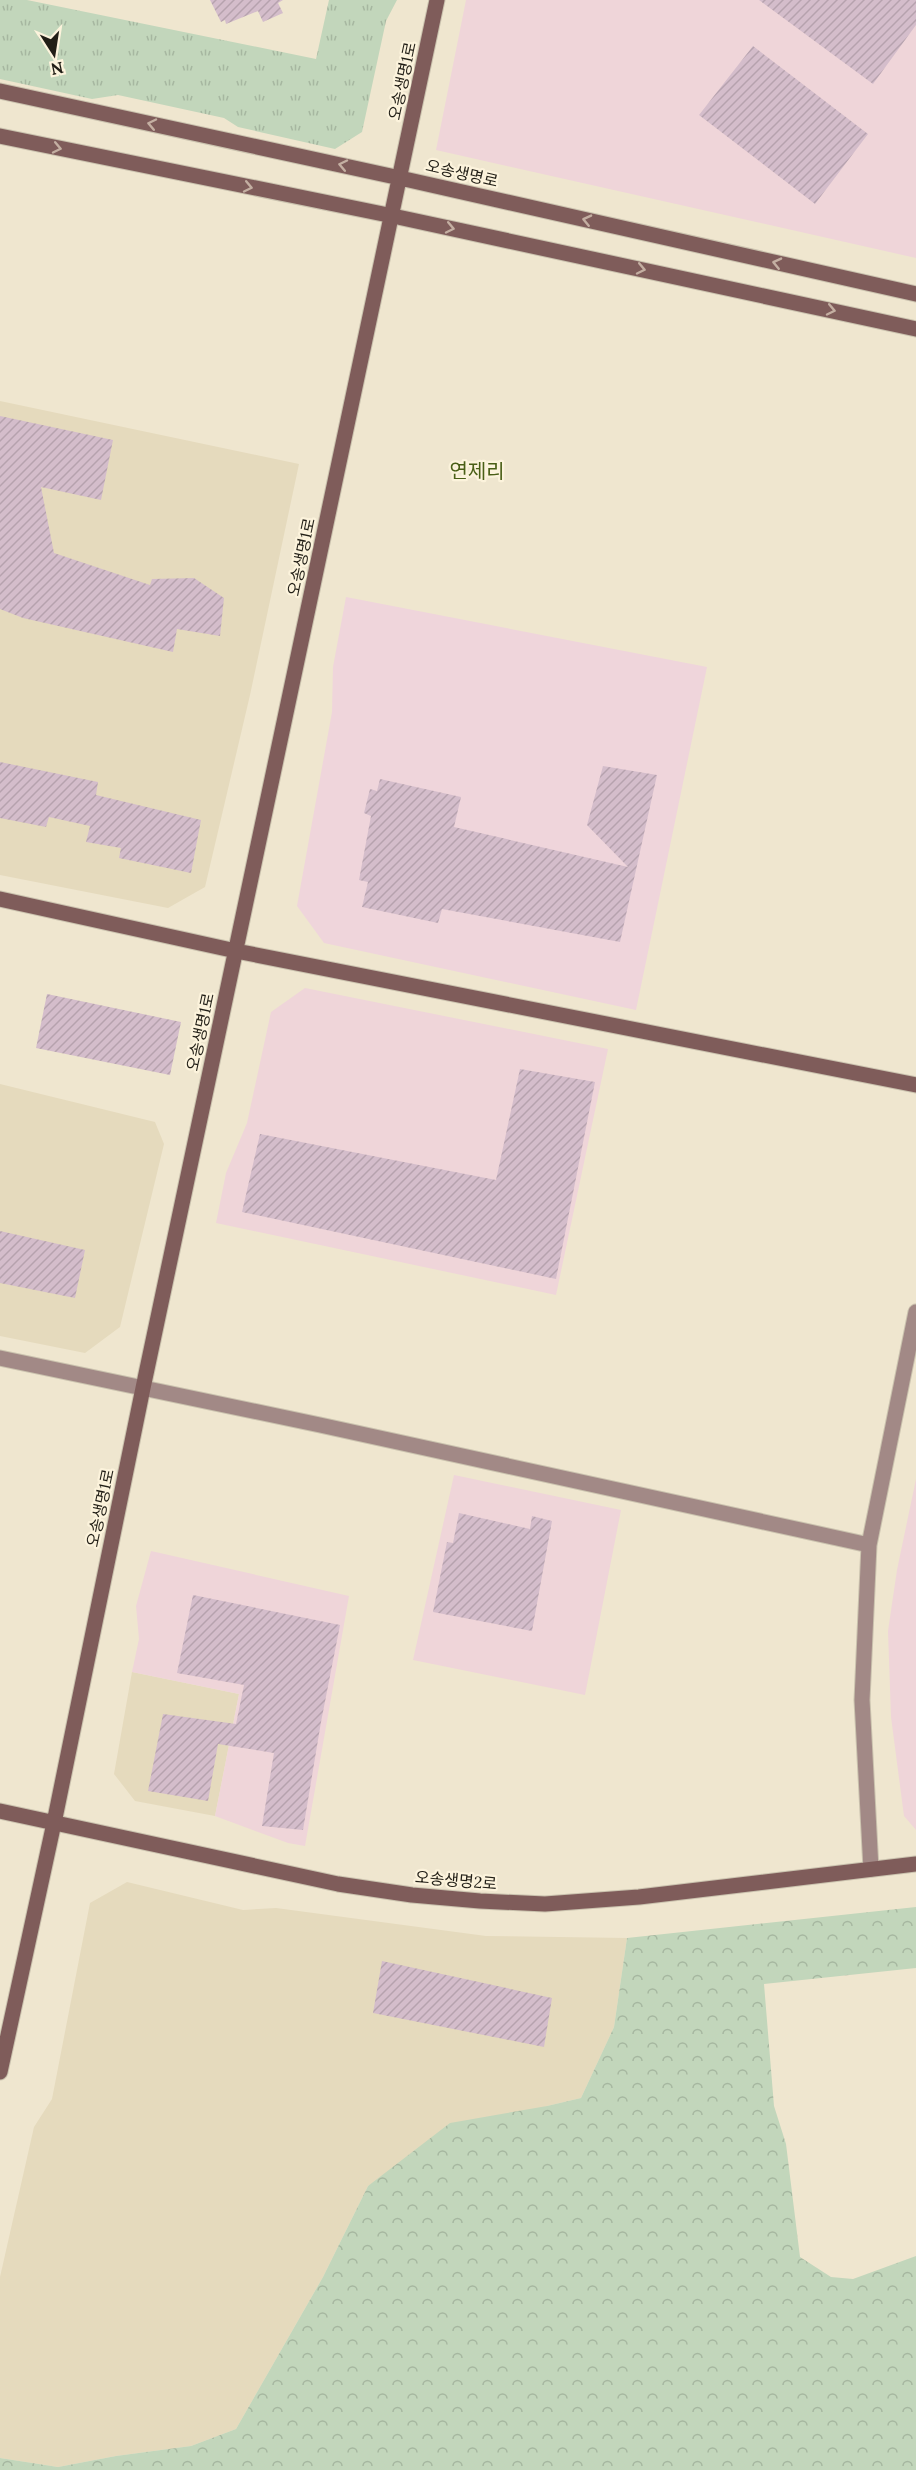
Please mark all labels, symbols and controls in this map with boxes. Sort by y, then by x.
north arrow [24,24,84,84]
street label: 오송생명1로 [384,40,420,122]
text: N [49,58,65,80]
one-way arrow [147,118,157,131]
one-way arrow [52,141,62,154]
street label: 오송생명로 [424,155,500,191]
one-way arrow [338,159,348,172]
one-way arrow [243,180,253,193]
one-way arrow [582,214,592,227]
one-way arrow [445,221,455,234]
one-way arrow [772,257,782,270]
one-way arrow [636,262,646,275]
one-way arrow [826,303,836,316]
district label: 연제리 [449,458,505,483]
street label: 오송생명1로 [283,516,319,598]
street label: 오송생명1로 [182,991,218,1073]
street label: 오송생명1로 [82,1467,118,1549]
street label: 오송생명2로 [414,1866,498,1894]

